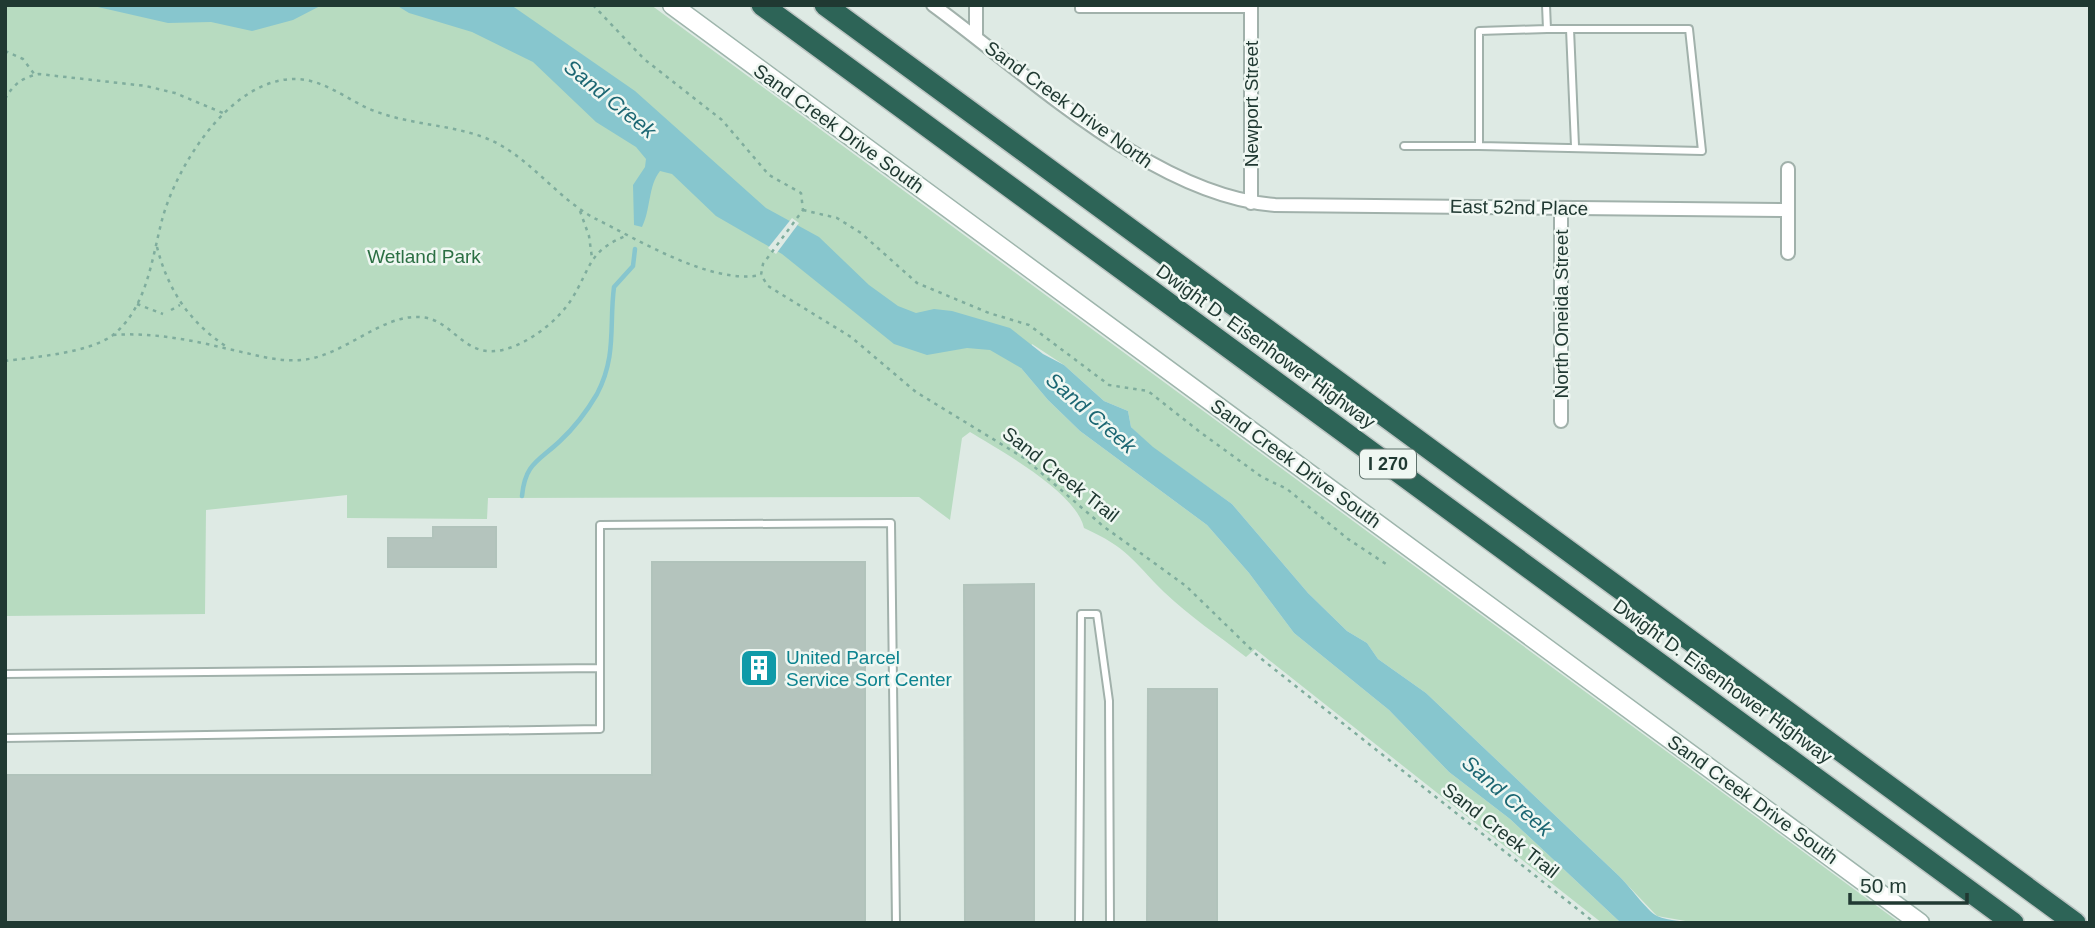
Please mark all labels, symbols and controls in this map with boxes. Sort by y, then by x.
street label: Sand Creek Drive North [981,37,1156,172]
street label: Newport Street [1241,40,1262,167]
water label: Sand Creek [560,55,662,143]
street label: Sand Creek Drive South [750,60,928,197]
street label: East 52nd Place [1450,196,1588,219]
street label: North Oneida Street [1551,229,1572,398]
park label: Wetland Park [367,246,481,267]
street label: Dwight D. Eisenhower Highway [1152,260,1379,433]
water label: Sand Creek [1042,368,1142,459]
street label: Sand Creek Drive South [1207,395,1385,532]
street label: Sand Creek Trail [998,423,1123,526]
road number: I 270 [1360,450,1416,478]
street label: Dwight D. Eisenhower Highway [1609,595,1836,768]
building icon: United Parcel Service Sort Center [738,647,780,689]
place label: United Parcel Service Sort Center [786,647,952,690]
street label: Sand Creek Drive South [1664,731,1842,868]
water label: Sand Creek [1458,751,1558,842]
street label: Sand Creek Trail [1438,779,1563,882]
scale bar [1850,862,1967,906]
text: 50 m [1860,874,1907,897]

